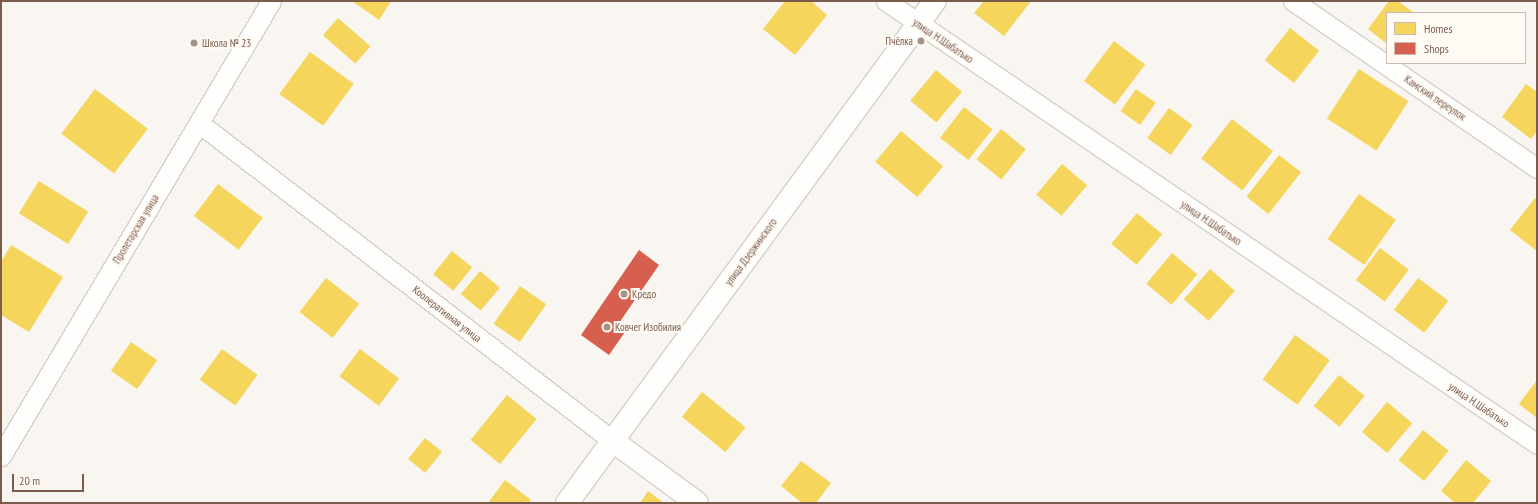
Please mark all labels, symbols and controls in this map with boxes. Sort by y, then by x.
legend [1386,12,1526,64]
street label: улица Н.Шабатько [910,16,976,66]
text: Homes [1424,21,1452,36]
place label: Пчёлка [885,34,913,48]
place label: Школа № 23 [202,36,251,50]
marker: Пчёлка [916,36,926,46]
marker: Школа № 23 [189,38,199,48]
text: Shops [1424,41,1449,56]
street label: Камский переулок [1402,72,1468,124]
street label: Пролетарская улица [110,192,162,266]
street label: улица Н.Шабатько [1178,198,1244,248]
street label: улица Дзержинского [722,216,780,288]
street label: Кооперативная улица [410,283,484,345]
place label: Кредо [632,287,656,301]
marker: Кредо [619,289,629,299]
place label: Ковчег Изобилия [615,320,681,334]
marker: Ковчег Изобилия [602,322,612,332]
street label: улица Н.Шабатько [1446,380,1512,430]
scale bar [14,466,86,492]
text: 20 m [19,473,40,488]

